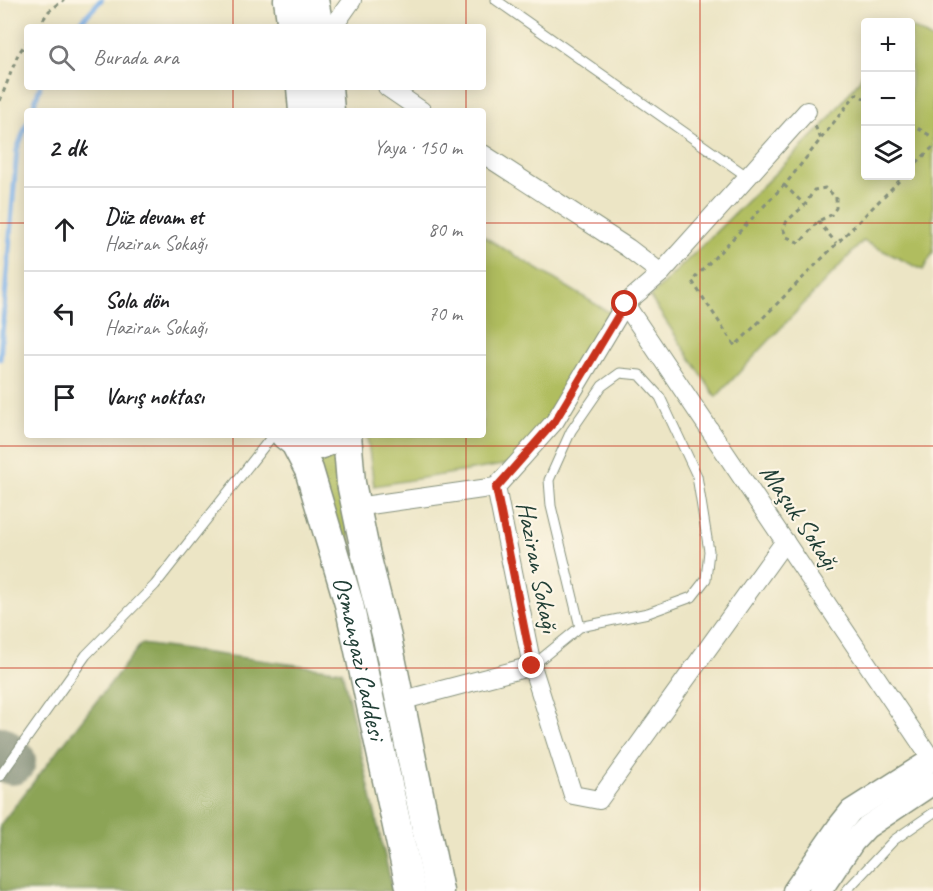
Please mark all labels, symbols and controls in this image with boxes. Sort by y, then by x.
map controls [861,18,915,180]
button: + [861,18,915,72]
search box [24,24,486,90]
icon: search [45,41,78,74]
text: Burada ara [93,43,179,71]
button: − [861,72,915,126]
button: layers [861,126,915,180]
text: 2 dk [48,131,86,164]
text: Yaya · 150 m [374,135,462,160]
text: Düz devam et [105,203,203,231]
icon: ahead [48,213,81,246]
text: 80 m [428,217,462,242]
text: Haziran Sokağı [105,231,207,256]
text: Sola dön [105,287,169,315]
route start [611,290,637,316]
icon: left [48,297,81,330]
text: 70 m [428,301,462,326]
text: Haziran Sokağı [105,315,207,340]
icon: arrive [48,381,81,414]
text: Varış noktası [105,383,204,411]
street label: Maşuk Sokağı [753,458,848,577]
street label: Haziran Sokağı [509,499,567,636]
street label: Osmangazi Caddesi [325,572,395,746]
route end [518,652,544,678]

